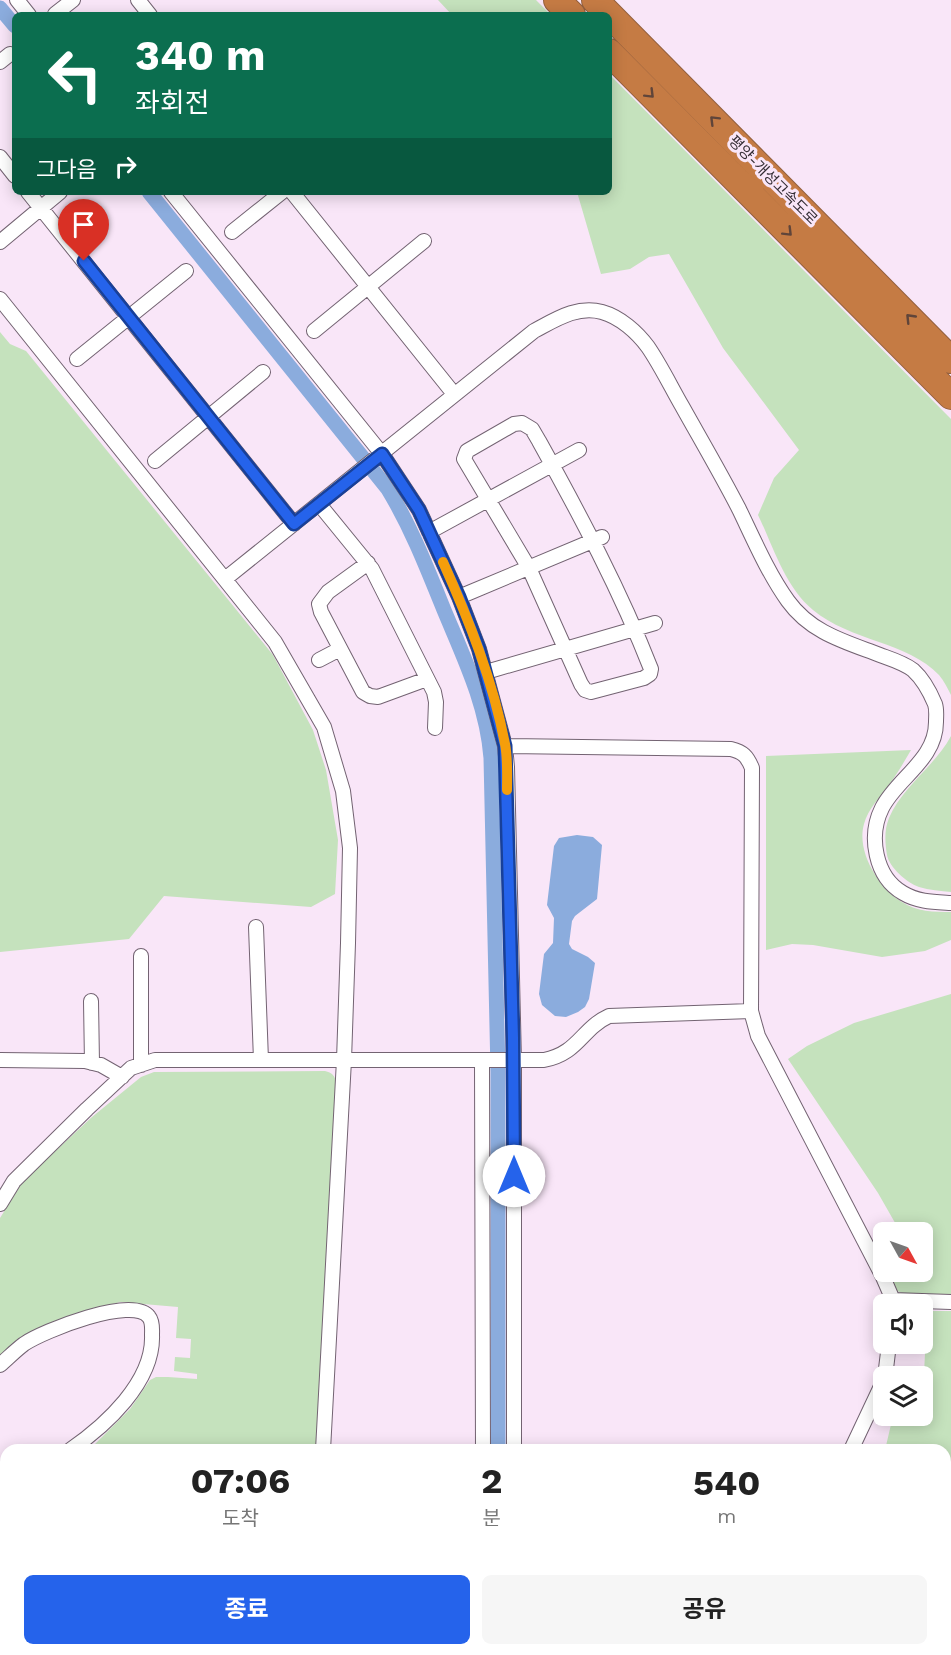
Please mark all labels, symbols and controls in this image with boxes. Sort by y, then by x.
text: 340 m [135,31,266,80]
icon: left [36,36,114,114]
one-way arrow [643,86,654,97]
text: 좌회전 [135,87,210,119]
one-way arrow [710,116,721,126]
street label: 평양-개성고속도로 [725,132,821,228]
icon: right [109,150,142,183]
text: 그다음 [36,157,97,182]
pin [58,199,109,261]
icon: arrive [67,208,100,241]
one-way arrow [780,225,791,236]
one-way arrow [906,315,917,325]
position arrow [482,1144,546,1208]
north arrow [873,1222,933,1282]
map controls [873,1222,933,1426]
button: sound [873,1294,933,1354]
button: layers [873,1366,933,1426]
text: 07:06 [191,1460,290,1502]
text: 2 [481,1460,502,1502]
text: 540 [693,1462,760,1504]
text: m [717,1504,736,1528]
text: 도착 [222,1506,259,1530]
text: 분 [482,1506,501,1530]
button: 종료 [24,1575,470,1644]
button: 공유 [482,1575,927,1644]

